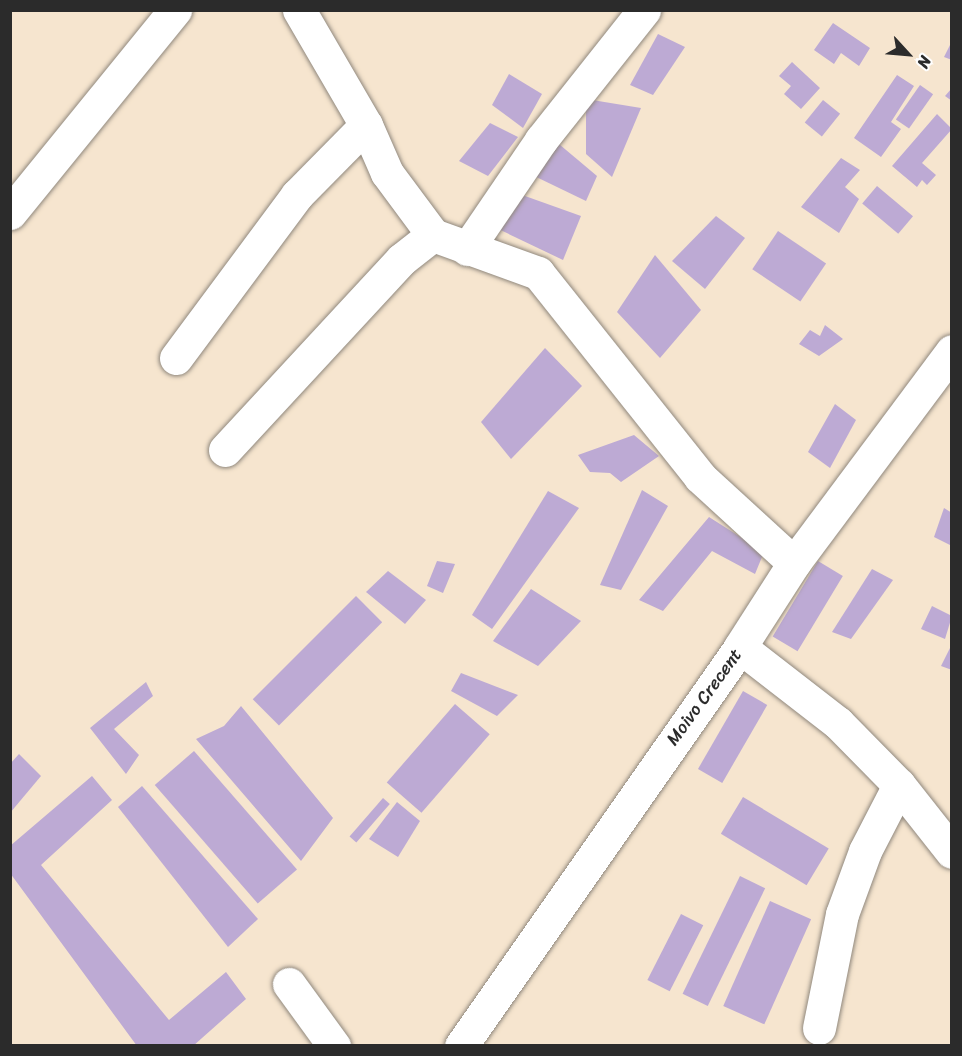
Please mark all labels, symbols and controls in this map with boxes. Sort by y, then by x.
north arrow [878,24,938,84]
text: N [909,51,940,73]
street label: Moivo Crecent [662,644,746,750]

